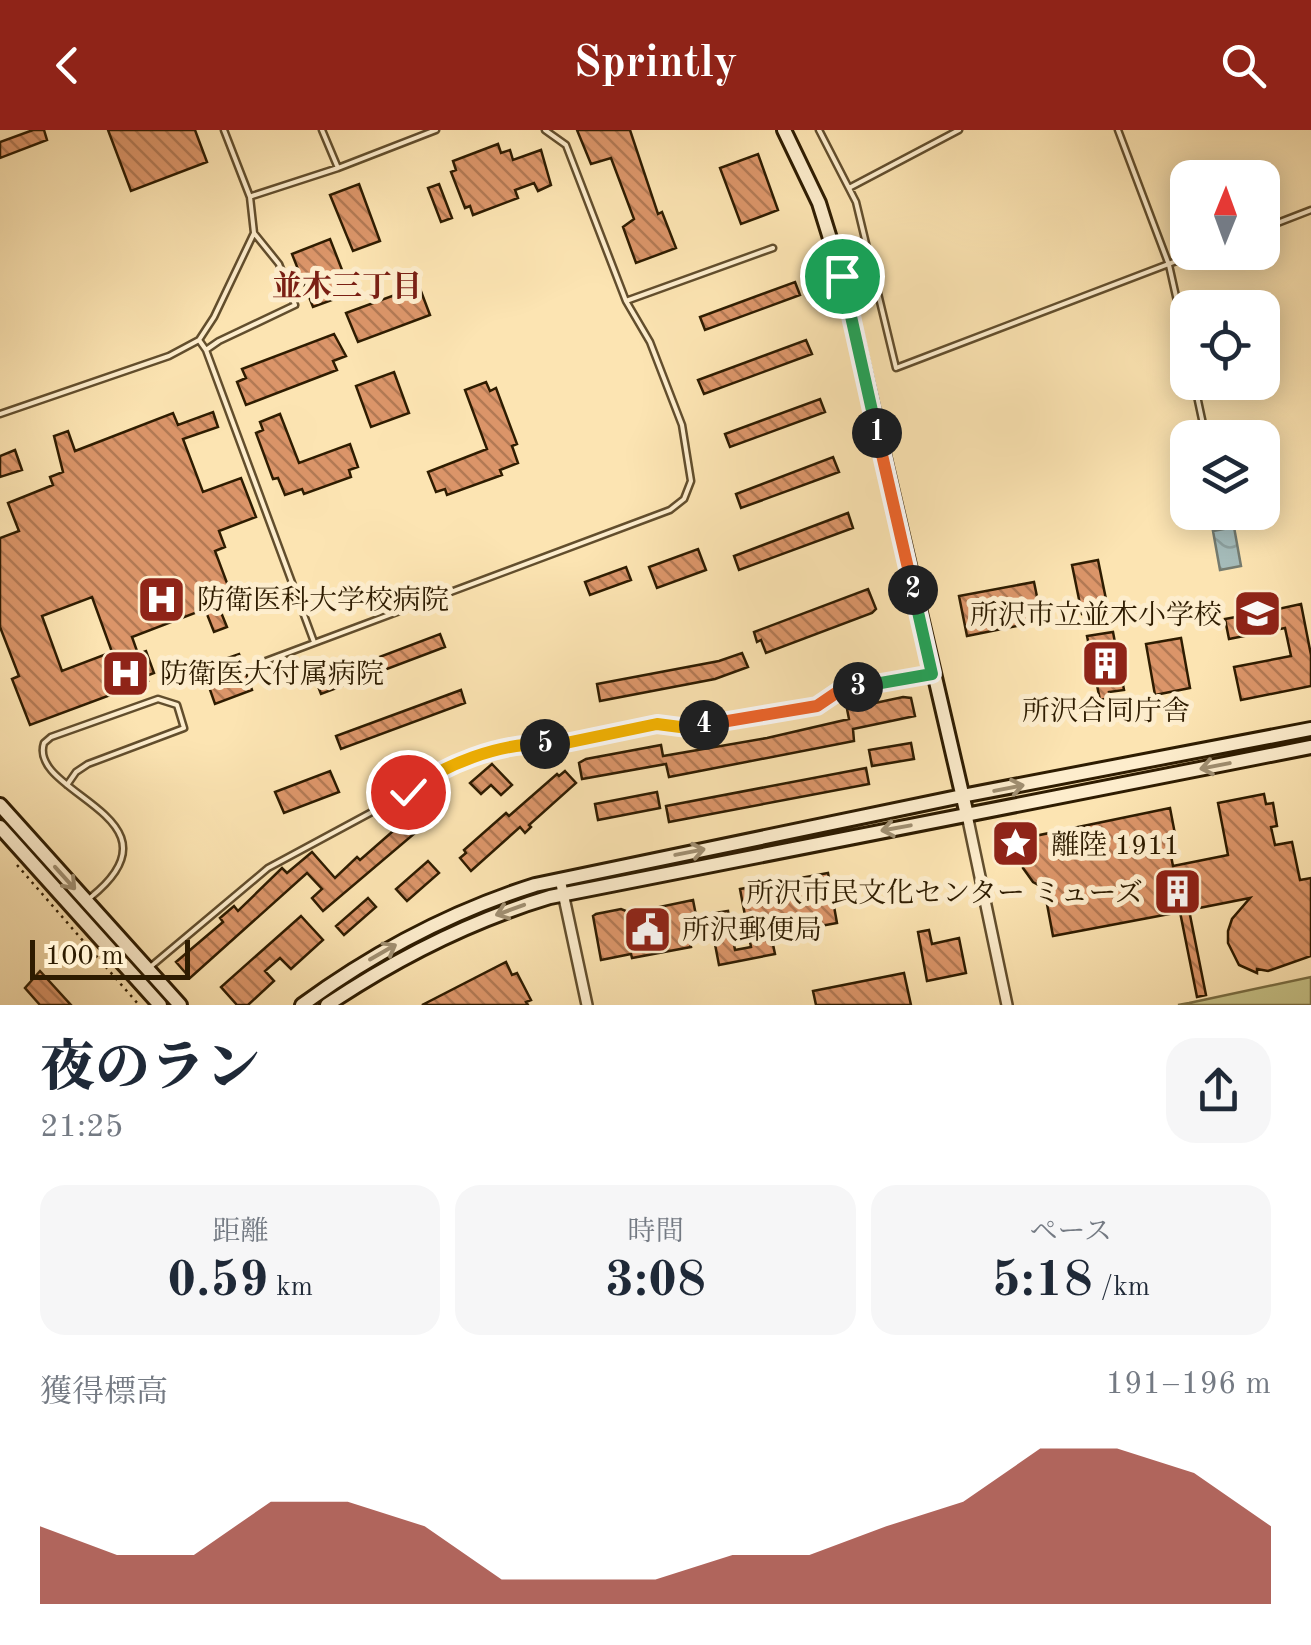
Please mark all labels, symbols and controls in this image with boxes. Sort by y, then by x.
icon: back [40,38,95,93]
icon: search [1216,38,1271,93]
text: Sprintly [573,42,738,87]
north arrow [1170,160,1280,270]
map controls [1170,160,1280,530]
pin [800,234,885,319]
icon: arrive [815,249,870,304]
district label: 並木三丁目 [272,270,422,303]
button: locate [1170,290,1280,400]
pin: 1 [852,408,902,458]
text: 1 [869,419,885,447]
button: layers [1170,420,1280,530]
pin: 2 [888,565,938,615]
hospital icon: 防衛医科大学校病院 [136,573,188,625]
text: 2 [905,576,921,604]
place label: 防衛医科大学校病院 [197,585,449,616]
school or university icon: 所沢市立並木小学校 [1231,588,1283,640]
place label: 所沢市立並木小学校 [970,600,1222,631]
building icon: 所沢合同庁舎 [1080,637,1132,689]
hospital icon: 防衛医大付属病院 [99,647,151,699]
place label: 防衛医大付属病院 [160,659,384,690]
pin: 3 [833,662,883,712]
text: 3 [850,673,866,701]
place label: 所沢合同庁舎 [1022,696,1190,727]
pin: 4 [679,700,729,750]
text: 4 [696,711,712,739]
pin: 5 [520,719,570,769]
text: 5 [537,730,553,758]
pin [366,750,451,835]
one-way arrow [1200,757,1232,776]
icon: check [381,765,436,820]
one-way arrow [992,777,1024,796]
place icon: 離陸 1911 [990,818,1042,870]
one-way arrow [881,819,913,838]
place label: 離陸 1911 [1051,830,1180,861]
one-way arrow [674,841,706,860]
one-way arrow [53,865,76,890]
building icon: 所沢市民文化センター ミューズ [1152,866,1204,918]
place label: 所沢市民文化センター ミューズ [746,878,1143,909]
one-way arrow [496,902,527,920]
public building icon: 所沢郵便局 [621,903,673,955]
place label: 所沢郵便局 [682,915,822,946]
scale bar [30,935,190,980]
one-way arrow [368,941,398,961]
text: 100 m [45,943,124,971]
button: share [1166,1038,1271,1143]
text: 夜のラン [40,1043,260,1098]
text: 21:25 [40,1112,123,1144]
text: 距離 [212,1219,268,1247]
text: 時間 [627,1219,684,1247]
text: ペース [1030,1219,1112,1247]
text: 0.59 [167,1257,268,1307]
text: 3:08 [605,1257,706,1307]
text: 5:18 [992,1257,1093,1307]
text: km [268,1274,313,1302]
text: /km [1093,1274,1150,1302]
text: 191–196 m [1105,1369,1271,1401]
text: 獲得標高 [40,1378,168,1410]

